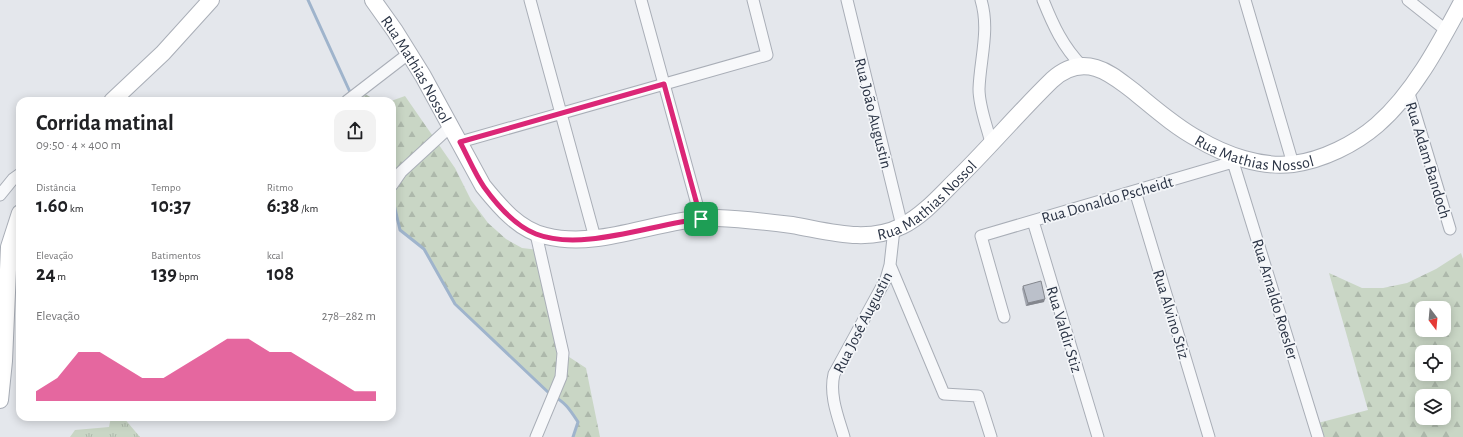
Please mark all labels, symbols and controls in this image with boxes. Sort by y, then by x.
street label: Rua Mathias Nossol [378,13,454,126]
street label: Rua João Augustin [852,56,894,170]
street label: Rua Adam Bandoch [1403,100,1453,221]
button: share [334,110,376,152]
text: Corrida matinal [36,112,174,134]
street label: Rua Mathias Nossol [1192,132,1316,174]
text: 09:50 · 4 × 400 m [36,139,121,152]
street label: Rua Mathias Nossol [876,158,980,243]
street label: Rua Donaldo Pscheidt [1040,173,1175,226]
text: Distância [36,182,76,193]
text: Tempo [151,182,181,193]
text: Ritmo [267,182,293,193]
text: 1.60 [36,196,68,216]
text: 10:37 [151,196,191,216]
text: 6:38 [267,196,299,216]
pin [684,202,718,236]
text: km [68,203,84,214]
text: /km [299,203,318,214]
icon: arrive [690,208,712,230]
street label: Rua Arnaldo Roesler [1249,237,1301,362]
text: Elevação [36,250,73,261]
text: Batimentos [151,250,201,261]
text: kcal [267,250,283,261]
text: 24 [36,264,55,284]
text: 139 [151,264,177,284]
text: 108 [267,264,294,284]
street label: Rua Alvino Stiz [1150,268,1192,361]
street label: Rua José Augustin [830,269,895,376]
text: m [55,271,66,282]
text: bpm [177,271,199,282]
street label: Rua Valdir Stiz [1043,284,1085,375]
north arrow [1415,301,1451,337]
map controls [1415,301,1451,425]
text: Elevação [36,310,80,323]
text: 278–282 m [322,310,376,323]
button: locate [1415,345,1451,381]
button: layers [1415,389,1451,425]

